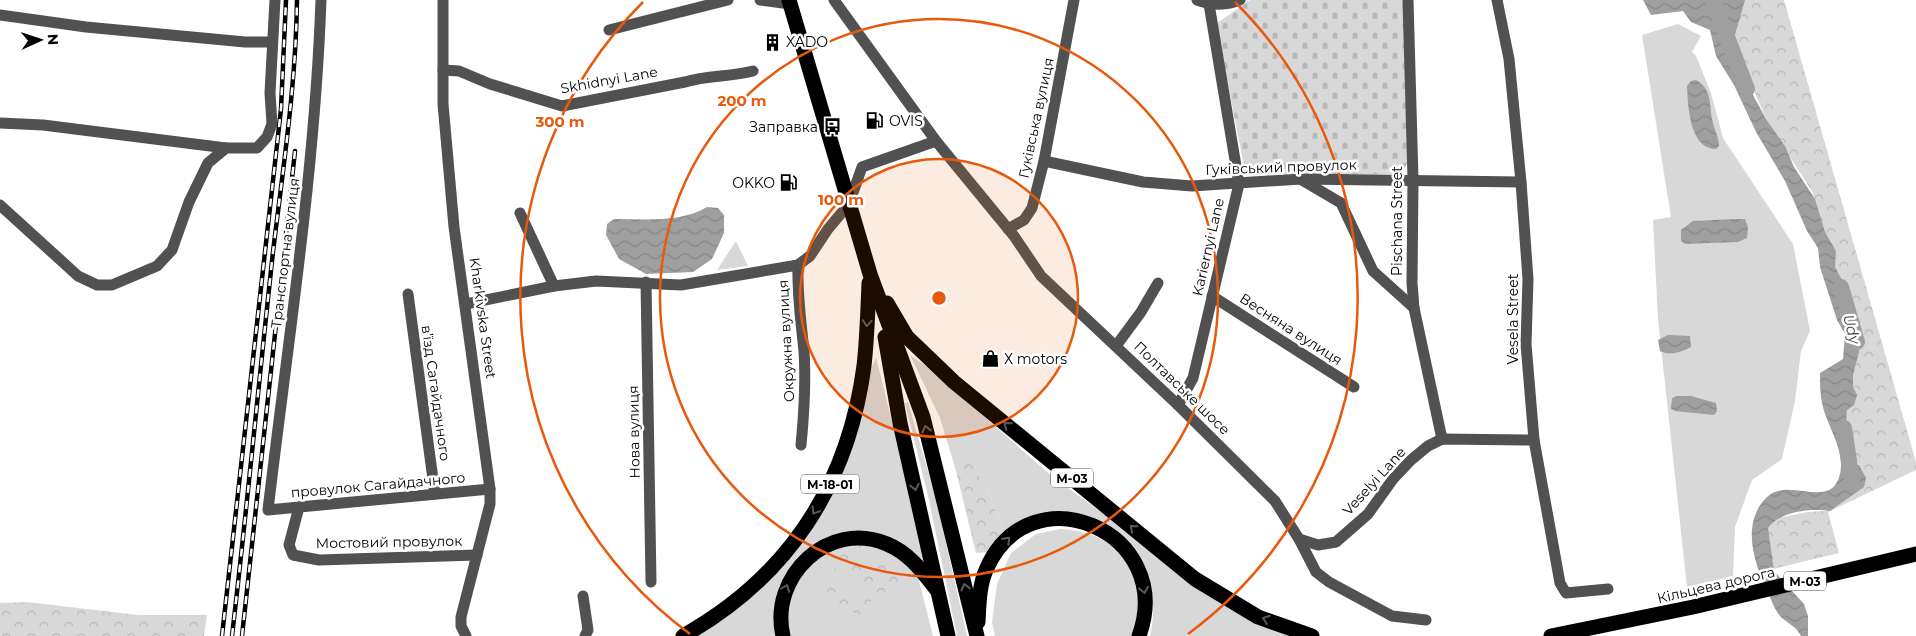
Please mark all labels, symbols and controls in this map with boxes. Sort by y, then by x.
north arrow [15,15,65,65]
building icon: XADO [762,32,782,52]
text: N [44,33,62,45]
place label: XADO [786,33,828,51]
street label: Гуківська вулиця [1014,56,1058,180]
street label: Skhidnyi Lane [559,63,659,97]
text: 200 m [717,91,767,110]
fuel station icon: OVIS [865,111,885,131]
text: 300 m [534,112,585,131]
place label: OVIS [889,112,923,130]
bus stop icon: Заправка [822,117,842,137]
place label: Заправка [749,118,818,136]
street label: Гуківський провулок [1205,155,1357,179]
street label: Pischana Street [1388,166,1406,276]
fuel station icon: OKKO [779,173,799,193]
place label: OKKO [732,174,775,192]
street label: Транспортна вулиця [267,177,303,329]
text: 100 m [818,190,864,209]
street label: Kariernyi Lane [1188,196,1228,298]
street label: Kharkivska Street [466,256,500,380]
street label: Vesela Street [1504,273,1522,364]
street label: Окружна вулиця [774,279,798,403]
centre of rings [930,289,948,307]
street label: Весняна вулиця [1236,289,1346,369]
water label: Udy [1839,312,1865,347]
one-way arrow [861,319,872,327]
street label: в’їзд Сагайдачного [418,324,454,462]
street label: Полтавське шосе [1130,337,1234,439]
shop icon: Х motors [980,349,1000,369]
place label: Х motors [1004,350,1067,368]
street label: Нова вулиця [624,385,644,479]
one-way arrow [1004,422,1013,431]
one-way arrow [921,425,931,433]
street label: Veselyi Lane [1339,443,1409,519]
street label: провулок Сагайдачного [290,468,466,502]
road number: М-03 [1051,468,1093,488]
road number: М-18-01 [801,474,859,494]
one-way arrow [909,482,920,491]
one-way arrow [812,505,822,514]
one-way arrow [1130,525,1139,533]
street label: Мостовий провулок [316,532,462,552]
one-way arrow [1001,537,1010,546]
street label: Кільцева дорога [1655,563,1777,607]
road number: М-03 [1784,572,1826,590]
one-way arrow [960,582,971,591]
one-way arrow [780,585,790,593]
one-way arrow [1139,586,1149,594]
one-way arrow [1263,615,1271,625]

